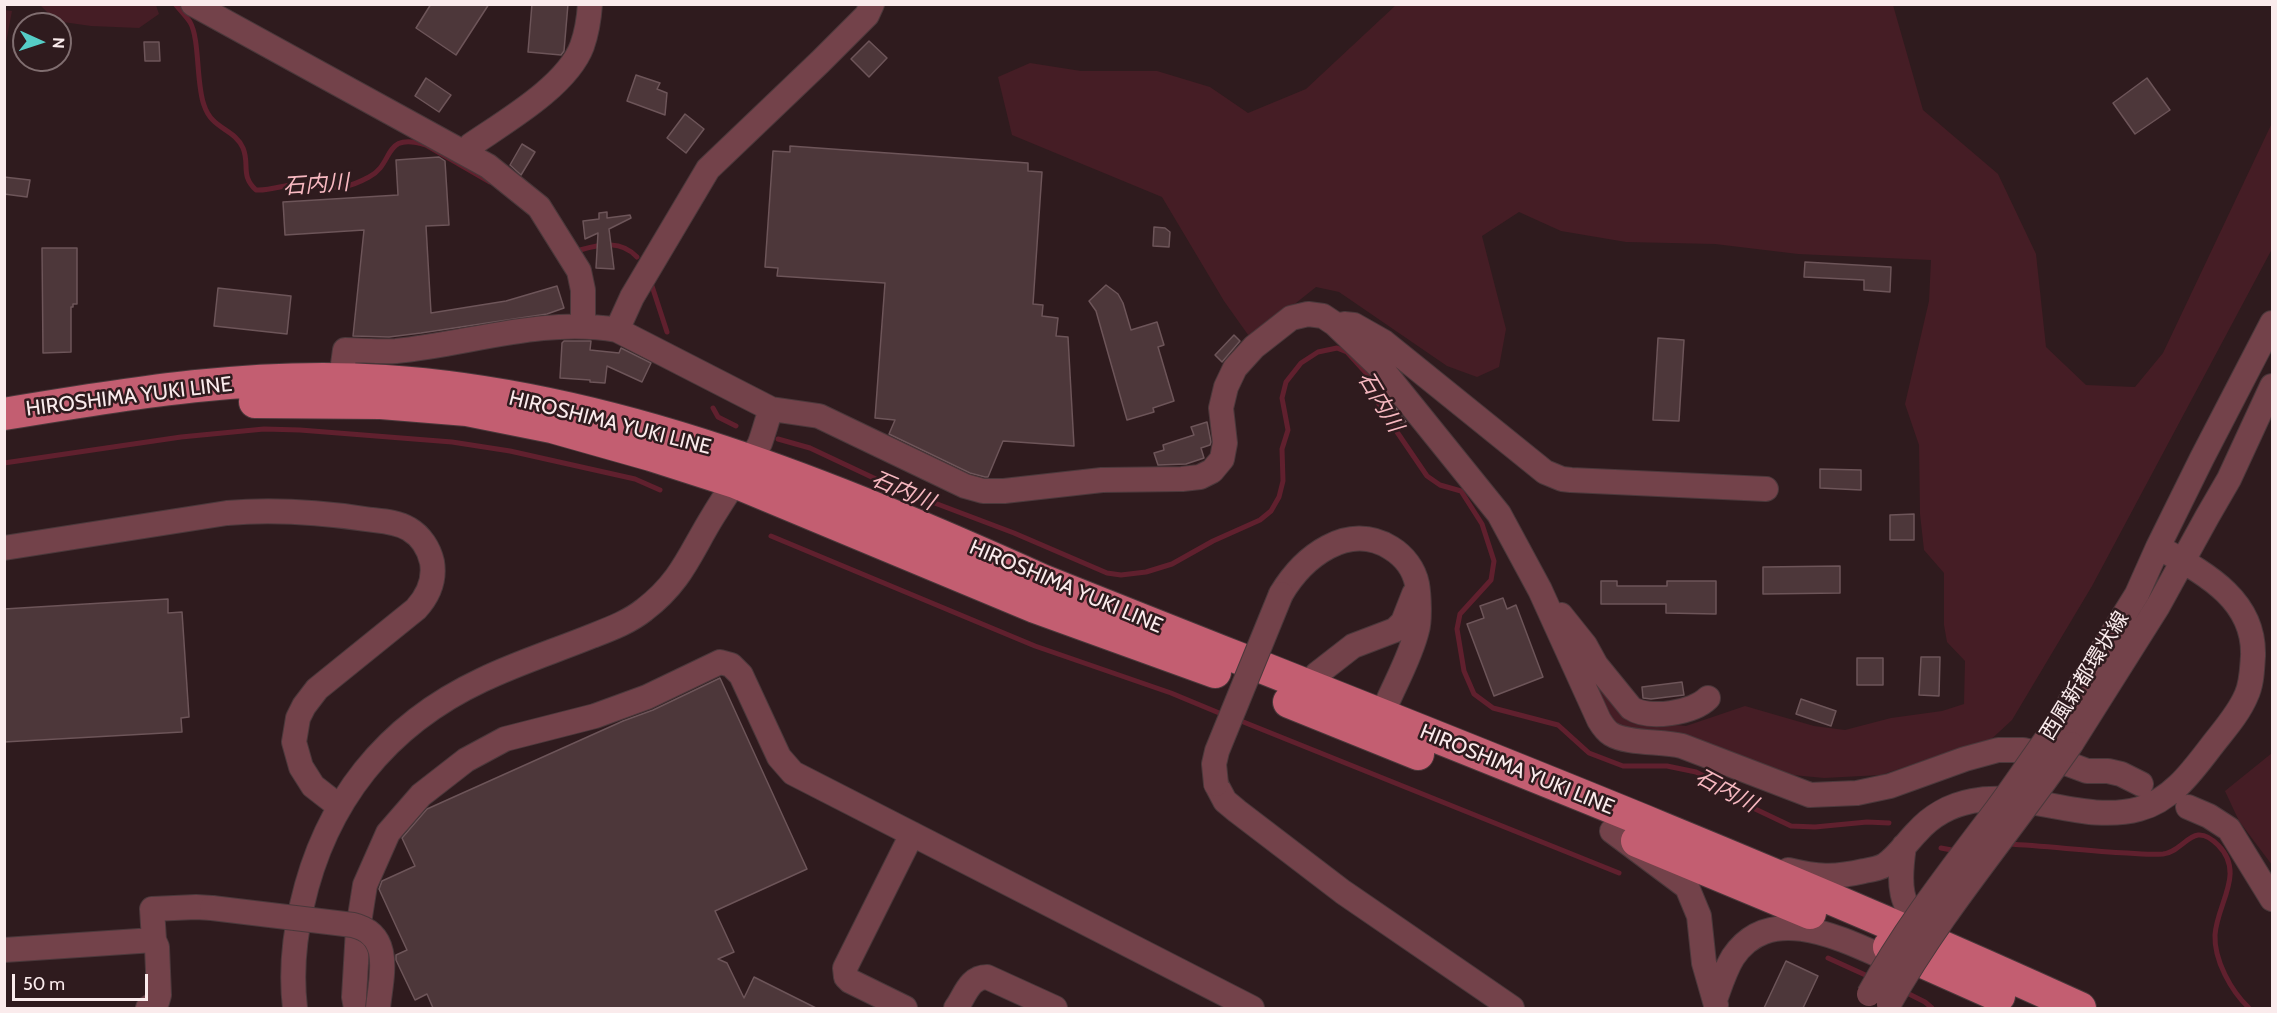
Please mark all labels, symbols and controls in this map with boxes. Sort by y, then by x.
north arrow [12,12,72,72]
text: N [49,37,68,49]
water label: 石内川 [282,170,350,200]
water label: 石内川 [1352,367,1408,437]
street label: HIROSHIMA YUKI LINE [25,372,233,422]
street label: HIROSHIMA YUKI LINE [506,386,714,460]
water label: 石内川 [867,466,939,516]
street label: HIROSHIMA YUKI LINE [966,535,1166,639]
street label: 西風新都環状線 [2035,607,2135,745]
street label: HIROSHIMA YUKI LINE [1416,719,1618,821]
water label: 石内川 [1691,764,1761,818]
scale bar [15,962,152,1000]
text: 50 m [23,973,65,995]

